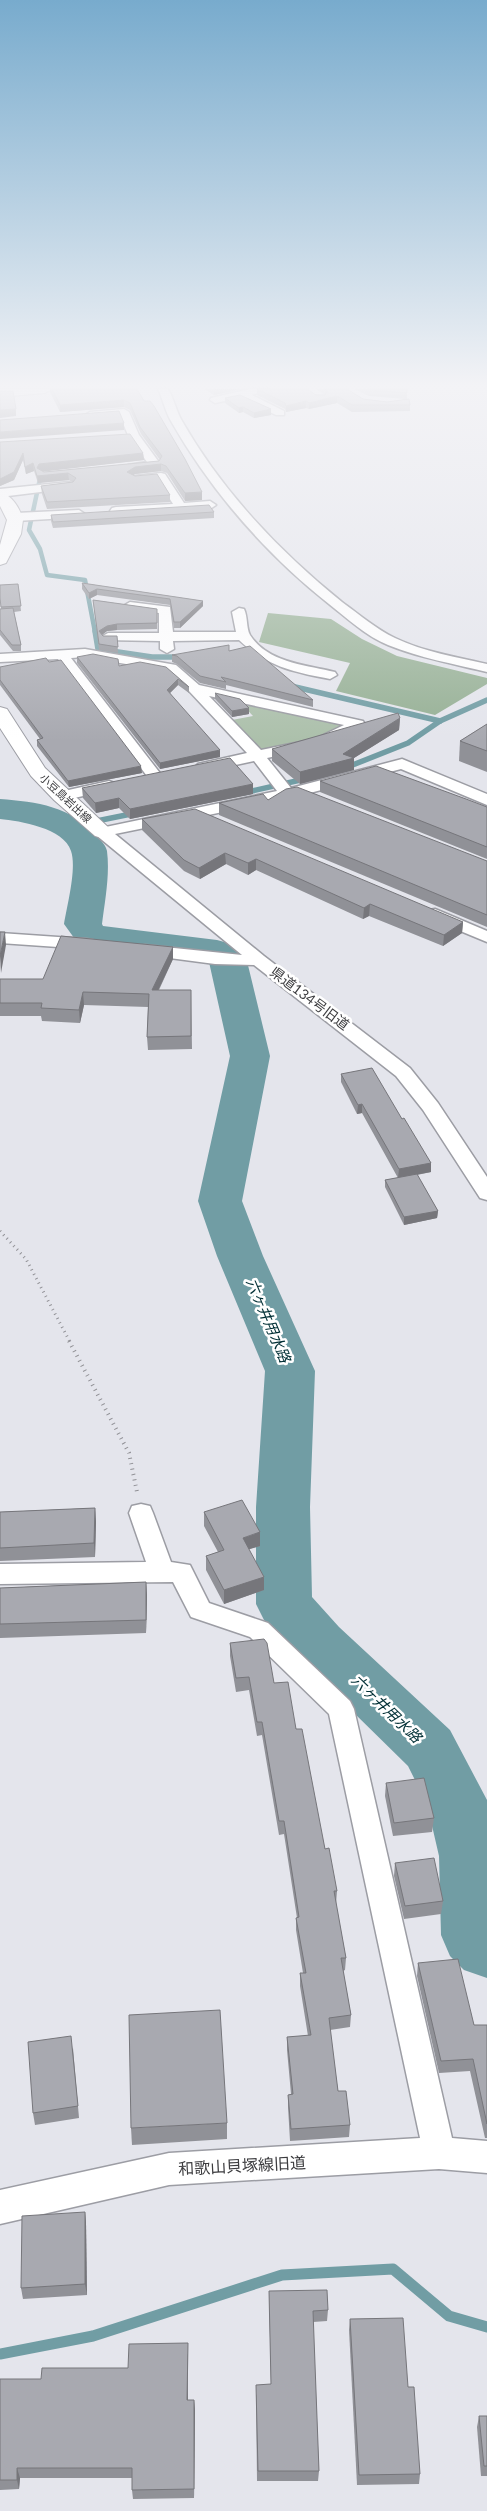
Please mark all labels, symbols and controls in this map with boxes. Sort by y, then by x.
street label: 小豆島岩出線 [37,771,95,825]
street label: 県道134号旧道 [267,963,353,1033]
water label: 六ヶ井用水路 [243,1275,296,1367]
water label: 六ヶ井用水路 [348,1670,427,1747]
street label: 和歌山貝塚線旧道 [178,2152,306,2178]

